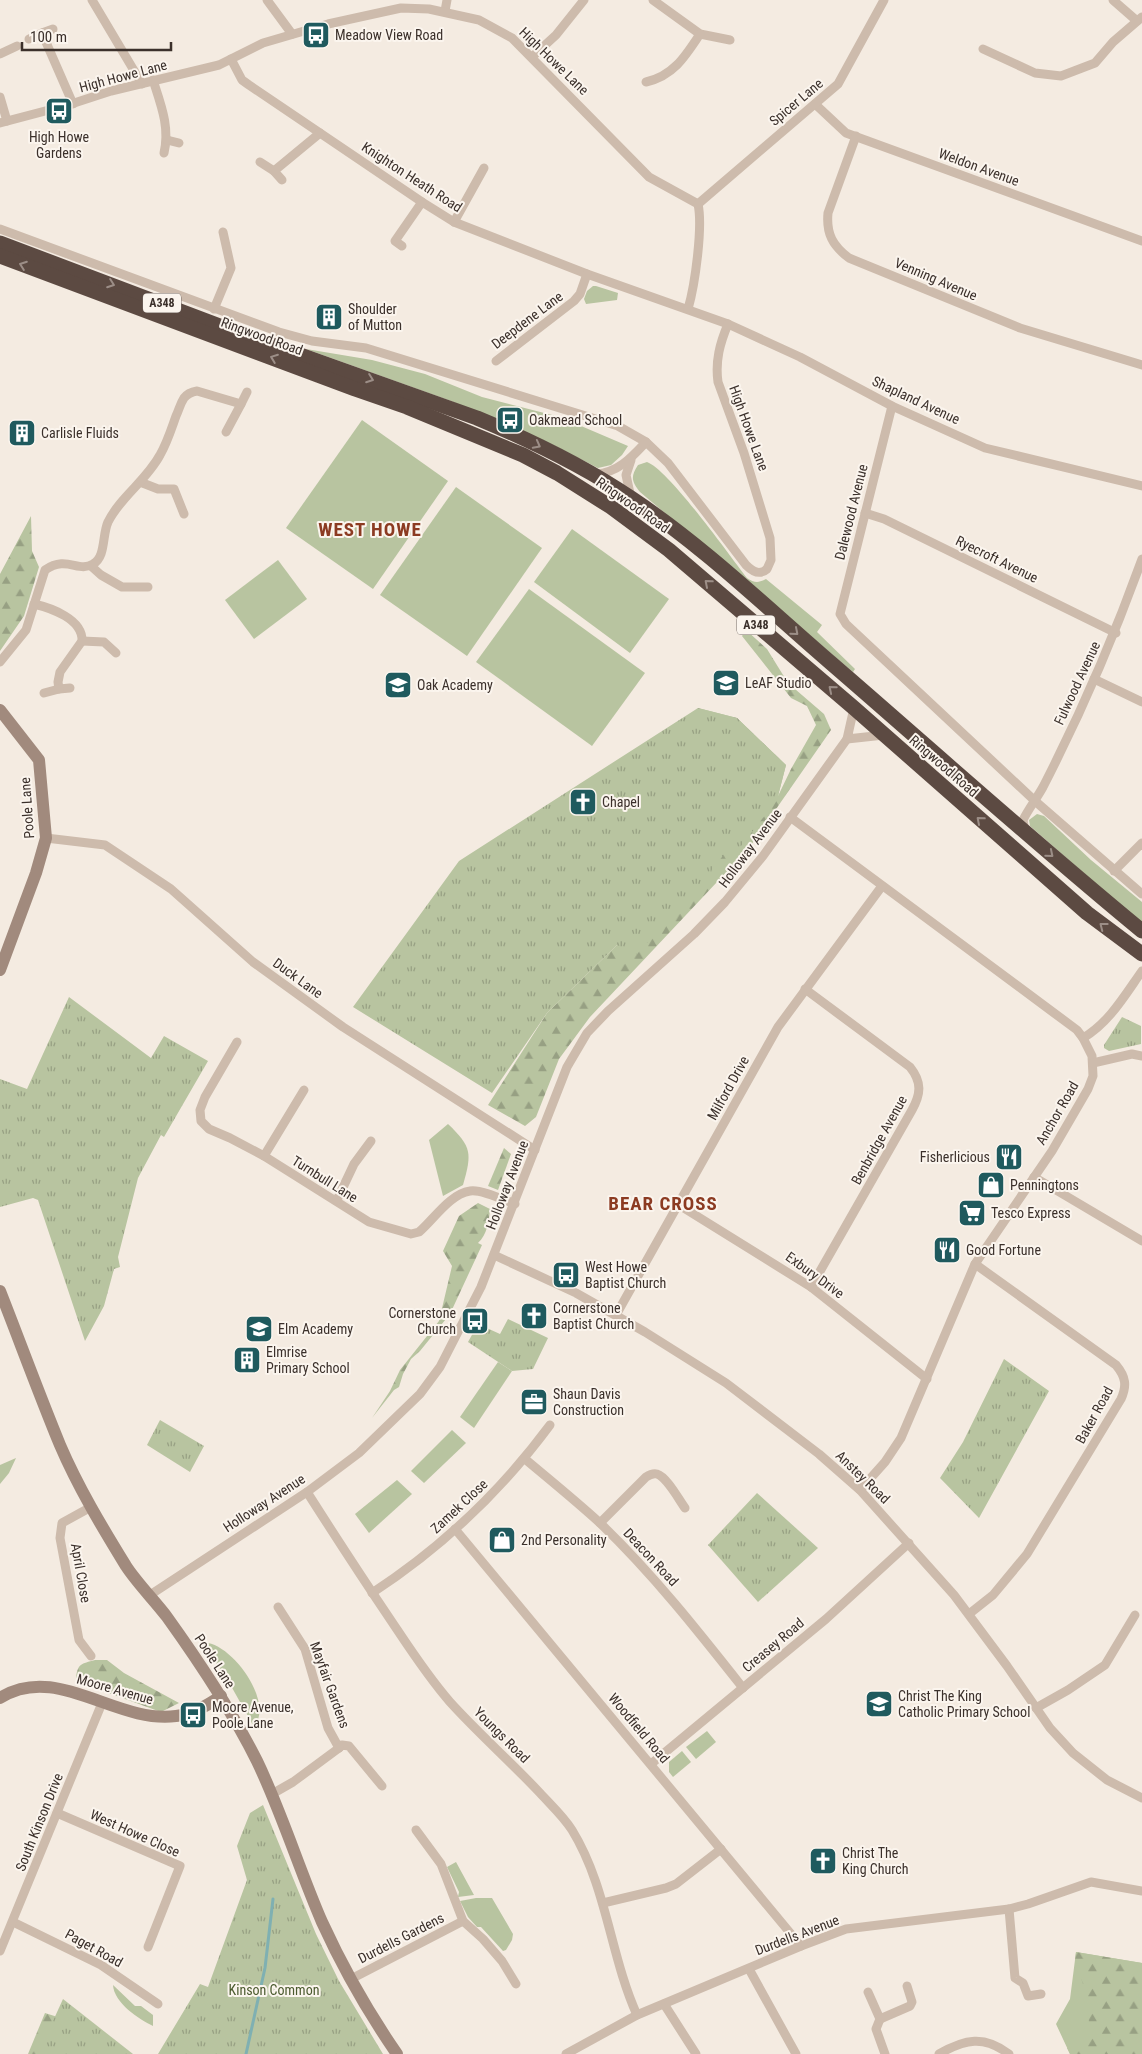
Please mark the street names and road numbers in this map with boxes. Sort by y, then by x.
street label: High Howe Lane [516,24,592,98]
street label: High Howe Lane [77,57,169,95]
street label: Spicer Lane [766,75,826,129]
street label: Knighton Heath Road [359,139,465,215]
street label: Weldon Avenue [937,145,1022,189]
street label: Venning Avenue [892,254,980,304]
street label: Deepdene Lane [488,288,566,352]
road number: A348 [143,294,181,312]
street label: Ringwood Road [219,314,305,358]
street label: Shapland Avenue [870,373,963,427]
street label: High Howe Lane [726,383,772,473]
street label: Dalewood Avenue [831,462,871,562]
street label: Ringwood Road [593,474,673,536]
street label: Ryecroft Avenue [953,532,1041,586]
road number: A348 [737,616,775,634]
street label: Fulwood Avenue [1051,638,1103,727]
street label: Ringwood Road [906,732,982,800]
street label: Poole Lane [17,776,37,839]
street label: Holloway Avenue [715,805,785,890]
street label: Duck Lane [270,955,326,1002]
street label: Milford Drive [704,1053,752,1123]
street label: Anchor Road [1032,1078,1082,1148]
street label: Benbridge Avenue [848,1092,910,1187]
street label: Holloway Avenue [483,1138,532,1232]
street label: Turnbull Lane [289,1152,361,1206]
street label: Exbury Drive [783,1249,848,1302]
street label: Baker Road [1072,1384,1116,1446]
street label: Anstey Road [833,1447,893,1507]
street label: Holloway Avenue [220,1470,308,1535]
street label: Zamek Close [427,1475,491,1536]
street label: Deacon Road [620,1525,682,1589]
street label: April Close [68,1542,94,1604]
street label: Creasey Road [739,1615,807,1675]
street label: Poole Lane [192,1631,239,1691]
street label: Mayfair Gardens [307,1640,353,1730]
street label: Moore Avenue [75,1670,156,1708]
street label: Woodfield Road [605,1690,673,1766]
street label: Youngs Road [471,1704,533,1766]
street label: South Kinson Drive [12,1770,66,1873]
street label: West Howe Close [88,1806,183,1860]
street label: Durdells Gardens [355,1909,447,1967]
street label: Durdells Avenue [753,1911,842,1958]
street label: Paget Road [62,1926,126,1970]

